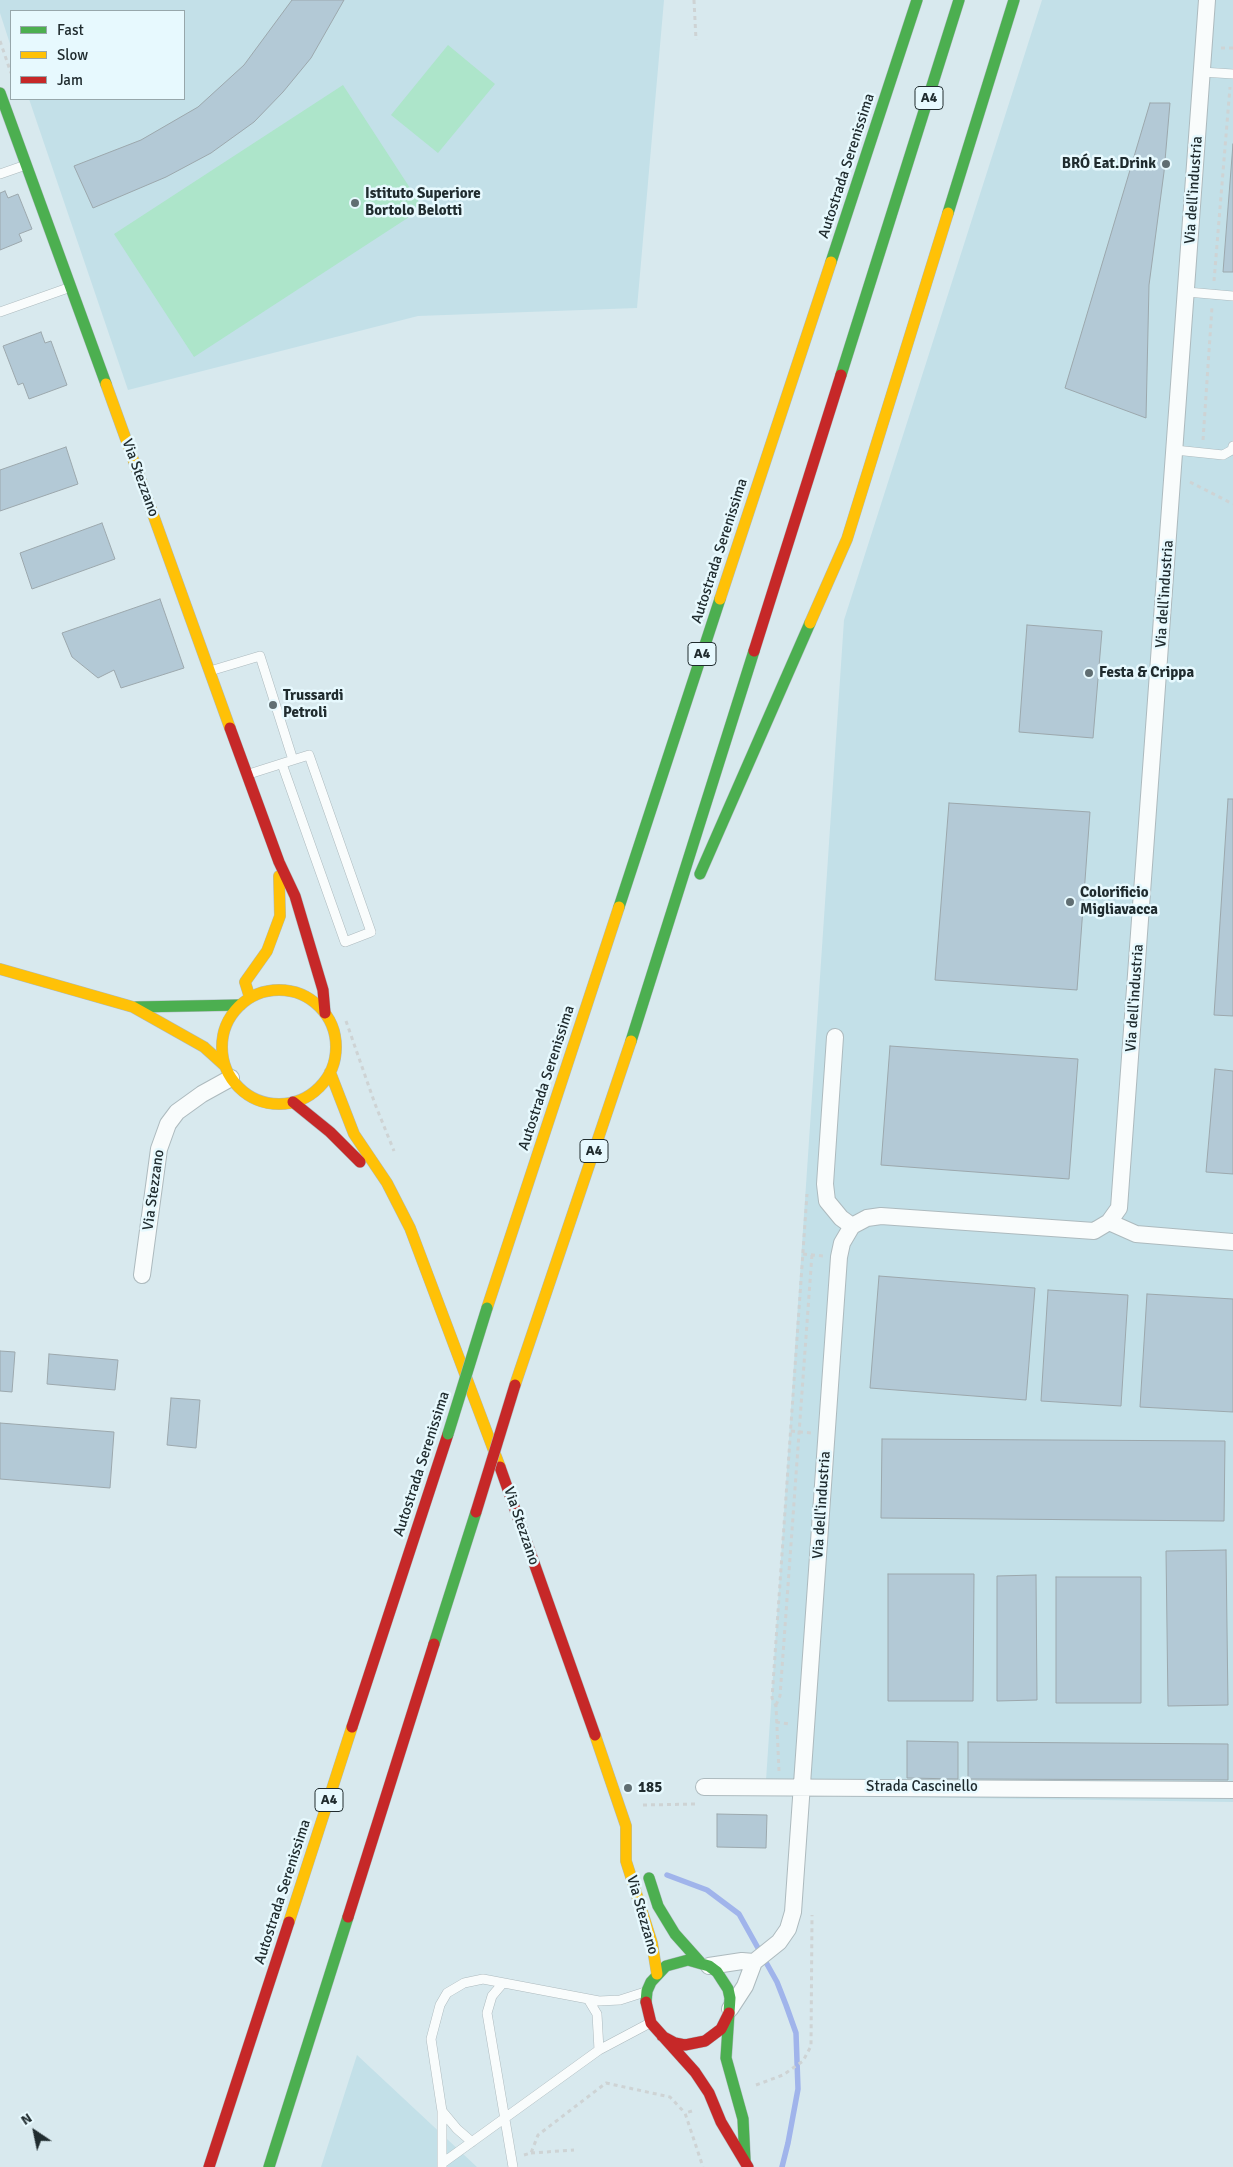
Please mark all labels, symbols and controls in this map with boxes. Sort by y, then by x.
legend [10,10,185,100]
text: Fast [57,21,84,39]
text: Slow [57,46,88,64]
text: Jam [57,71,83,89]
road number: A4 [915,86,943,110]
street label: Autostrada Serenissima [815,91,879,241]
street label: Via dell'industria [1181,136,1207,244]
place label: BRÓ Eat.Drink [1062,155,1156,173]
marker: BRÓ Eat.Drink [1160,158,1172,170]
place label: Istituto Superiore Bortolo Belotti [365,185,481,220]
marker: Istituto Superiore Bortolo Belotti [349,197,361,209]
street label: Via Stezzano [118,437,162,519]
street label: Autostrada Serenissima [688,476,752,626]
street label: Via dell'industria [1152,540,1178,648]
road number: A4 [688,642,716,666]
place label: Festa & Crippa [1099,664,1194,682]
marker: Festa & Crippa [1083,667,1095,679]
place label: Trussardi Petroli [283,687,343,722]
marker: Trussardi Petroli [267,699,279,711]
place label: Colorificio Migliavacca [1080,884,1158,919]
marker: Colorificio Migliavacca [1064,896,1076,908]
street label: Via dell'industria [1122,944,1148,1052]
street label: Autostrada Serenissima [515,1003,579,1153]
road number: A4 [580,1140,608,1162]
street label: Via Stezzano [139,1148,169,1232]
street label: Autostrada Serenissima [390,1389,454,1539]
street label: Via dell'industria [809,1451,835,1559]
street label: Via Stezzano [499,1485,543,1567]
street label: Strada Cascinello [866,1778,978,1796]
place label: 185 [638,1779,662,1797]
marker: 185 [622,1782,634,1794]
road number: A4 [315,1788,343,1812]
street label: Autostrada Serenissima [251,1817,315,1967]
street label: Via Stezzano [622,1873,662,1957]
north arrow [10,2107,60,2157]
text: N [18,2109,35,2129]

